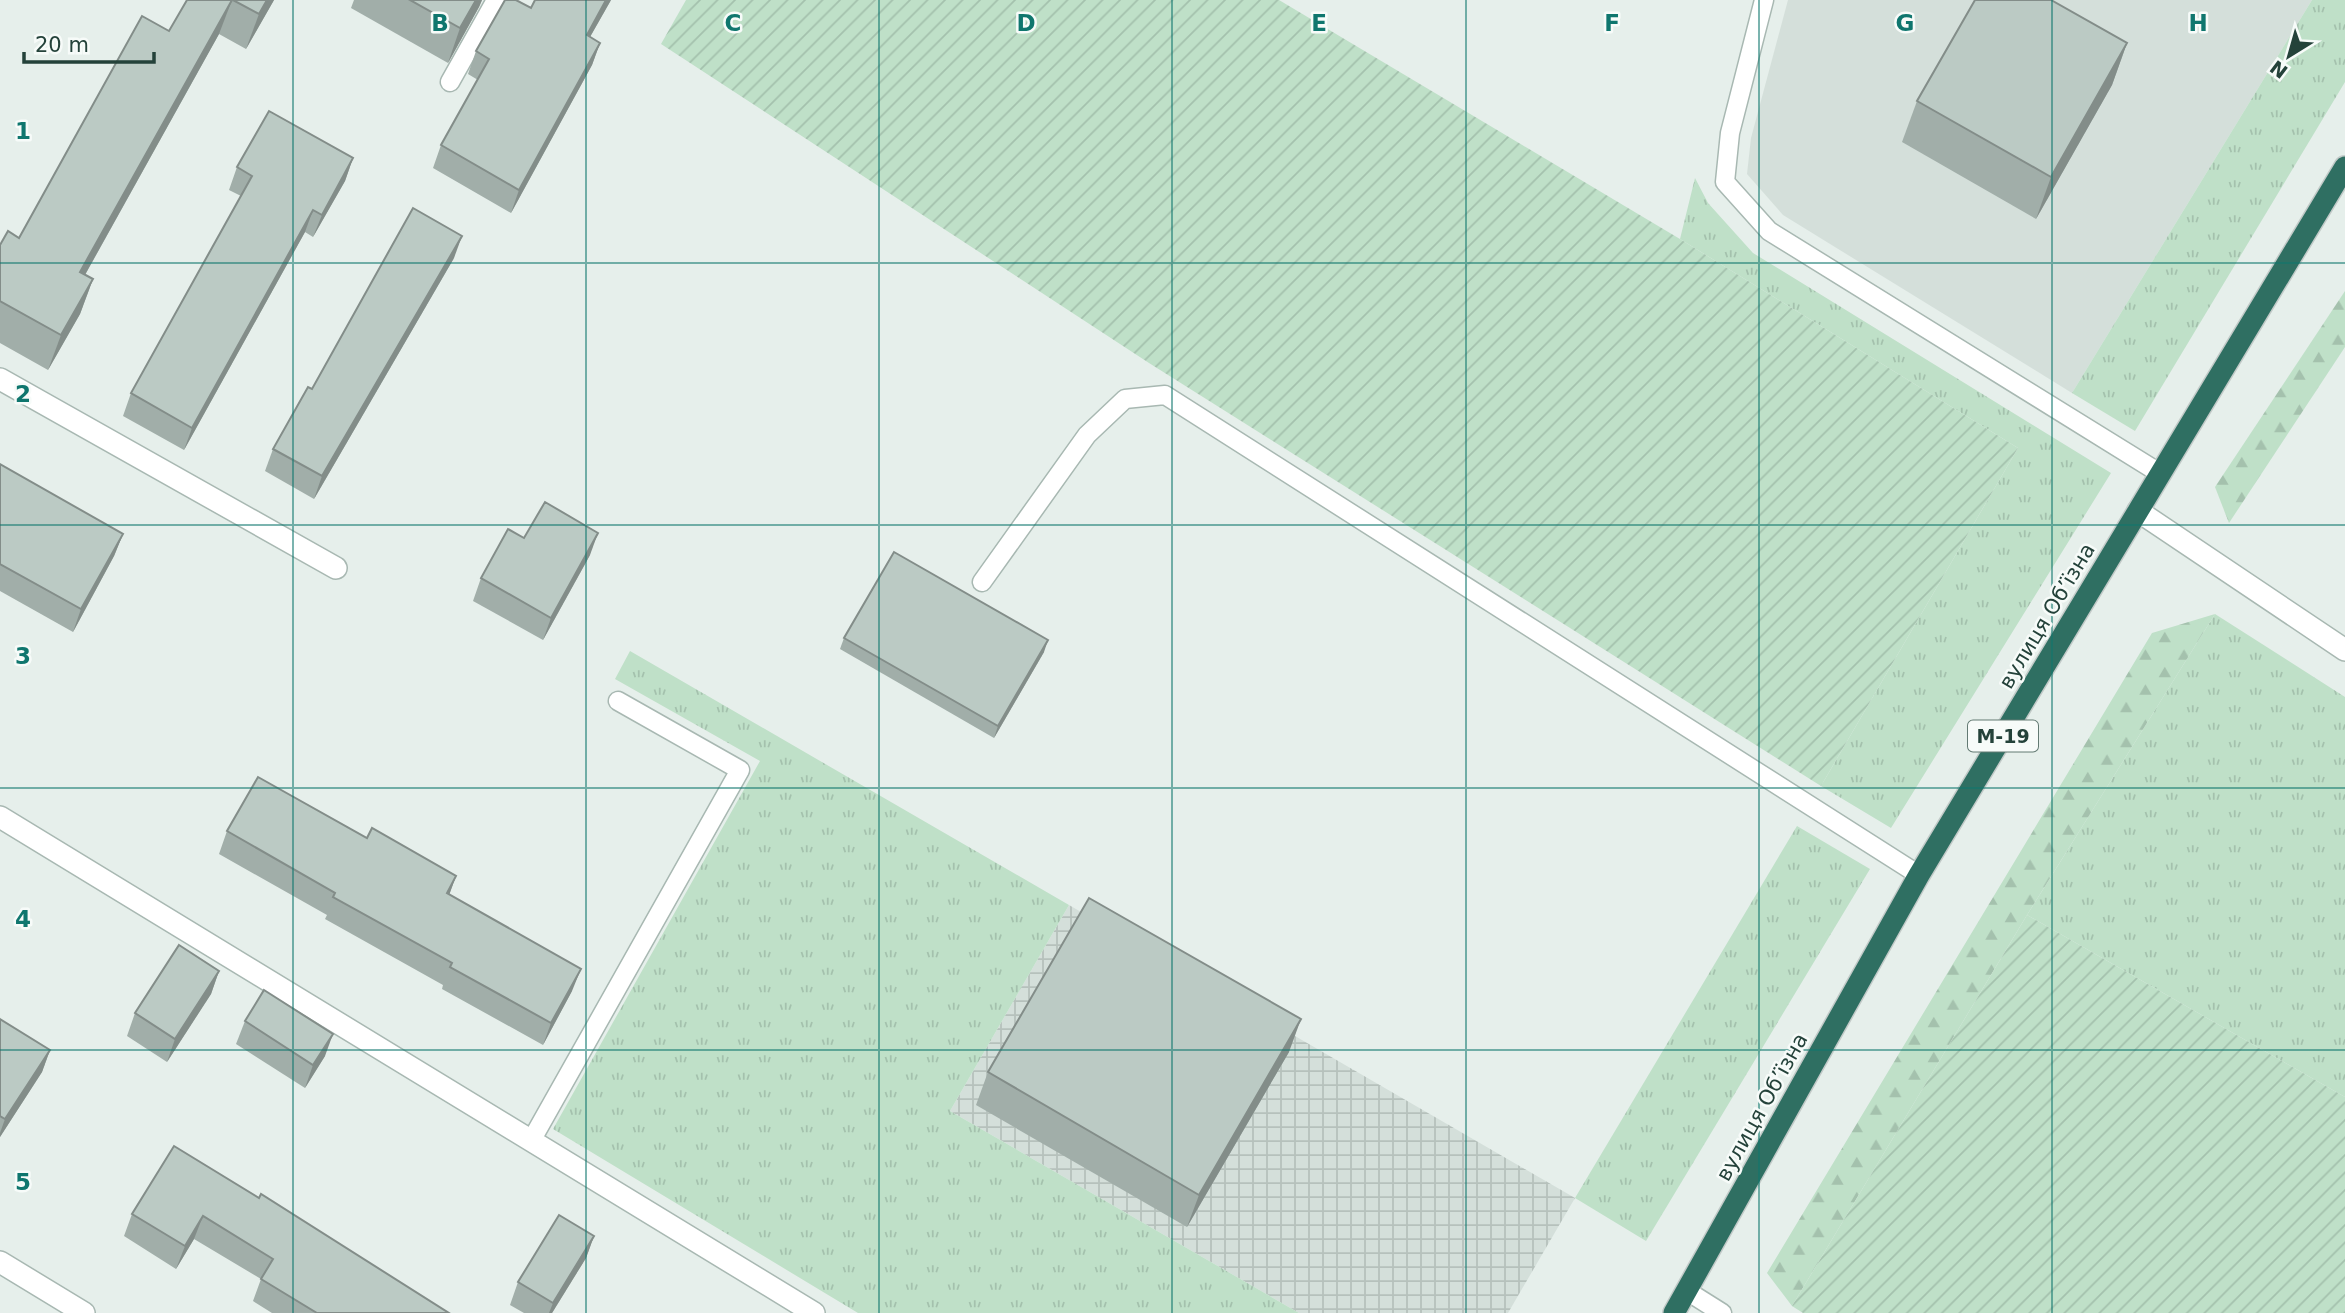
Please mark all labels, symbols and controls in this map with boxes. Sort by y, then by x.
text: B [431,10,449,36]
text: C [725,10,741,36]
text: D [1016,10,1036,36]
text: E [1311,10,1327,36]
text: F [1604,10,1620,36]
text: G [1896,10,1914,36]
text: H [2188,10,2208,36]
scale bar [24,21,154,65]
north arrow [2254,21,2324,91]
text: 20 m [35,33,89,57]
text: N [2266,56,2292,83]
text: 1 [15,118,31,144]
text: 2 [15,381,31,407]
street label: вулиця Об’їзна [1994,539,2100,693]
text: 3 [15,643,31,669]
road number: М-19 [1968,720,2038,751]
text: 4 [15,906,31,932]
street label: вулиця Об’їзна [1711,1029,1813,1185]
text: 5 [15,1169,31,1195]

